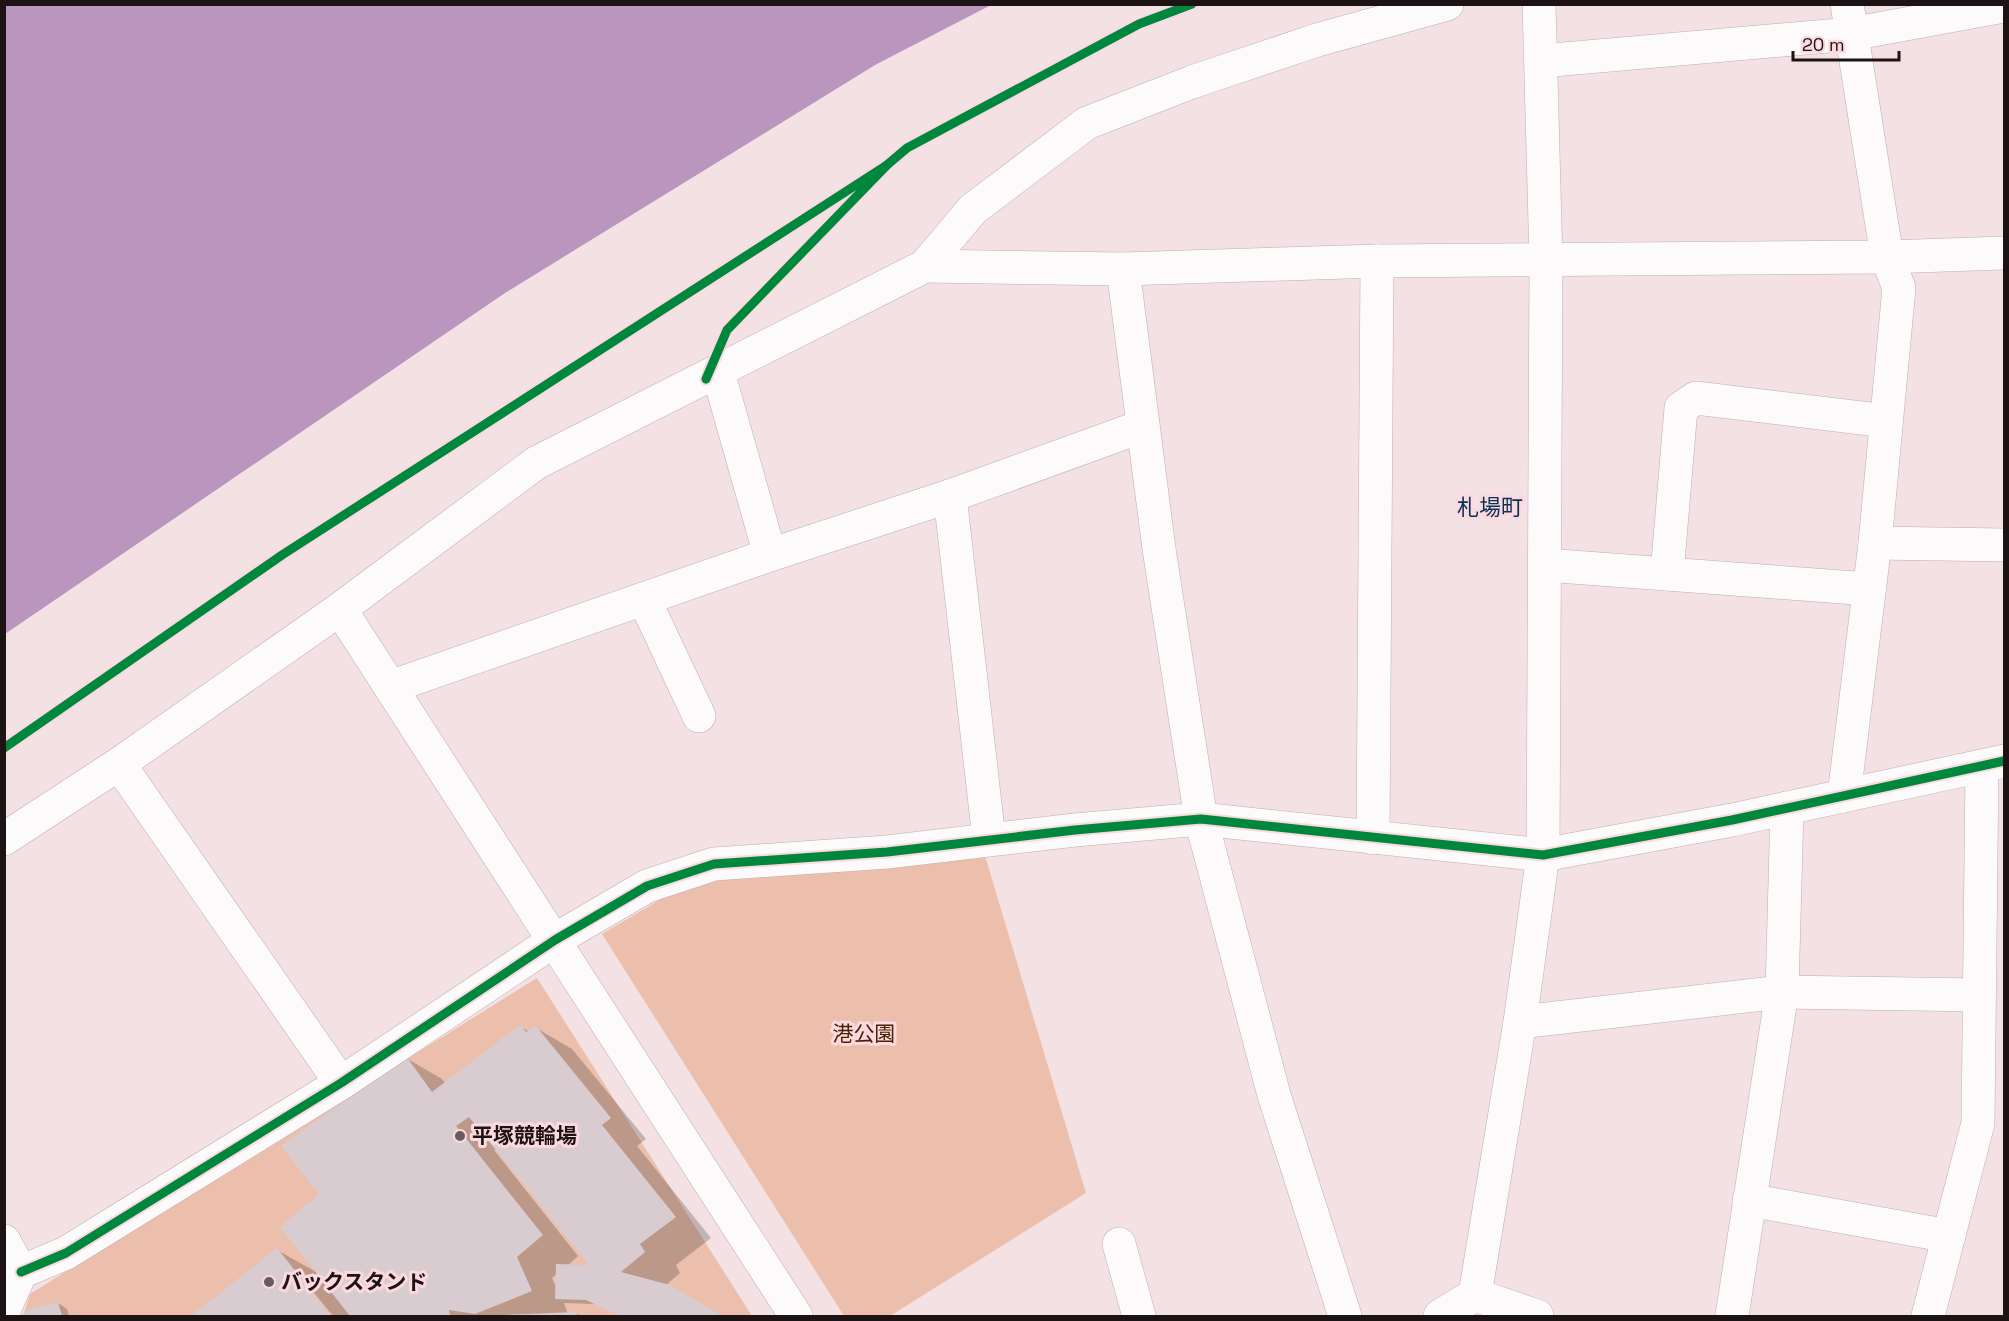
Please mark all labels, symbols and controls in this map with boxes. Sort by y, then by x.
scale bar [1793,24,1900,62]
text: 20 m [1802,33,1845,56]
district label: 札場町 [1457,493,1523,521]
park label: 港公園 [833,1020,896,1047]
place label: 平塚競輪場 [472,1122,577,1149]
marker: 平塚競輪場 [453,1129,467,1143]
place label: バックスタンド [281,1268,427,1295]
marker: バックスタンド [262,1275,276,1289]

